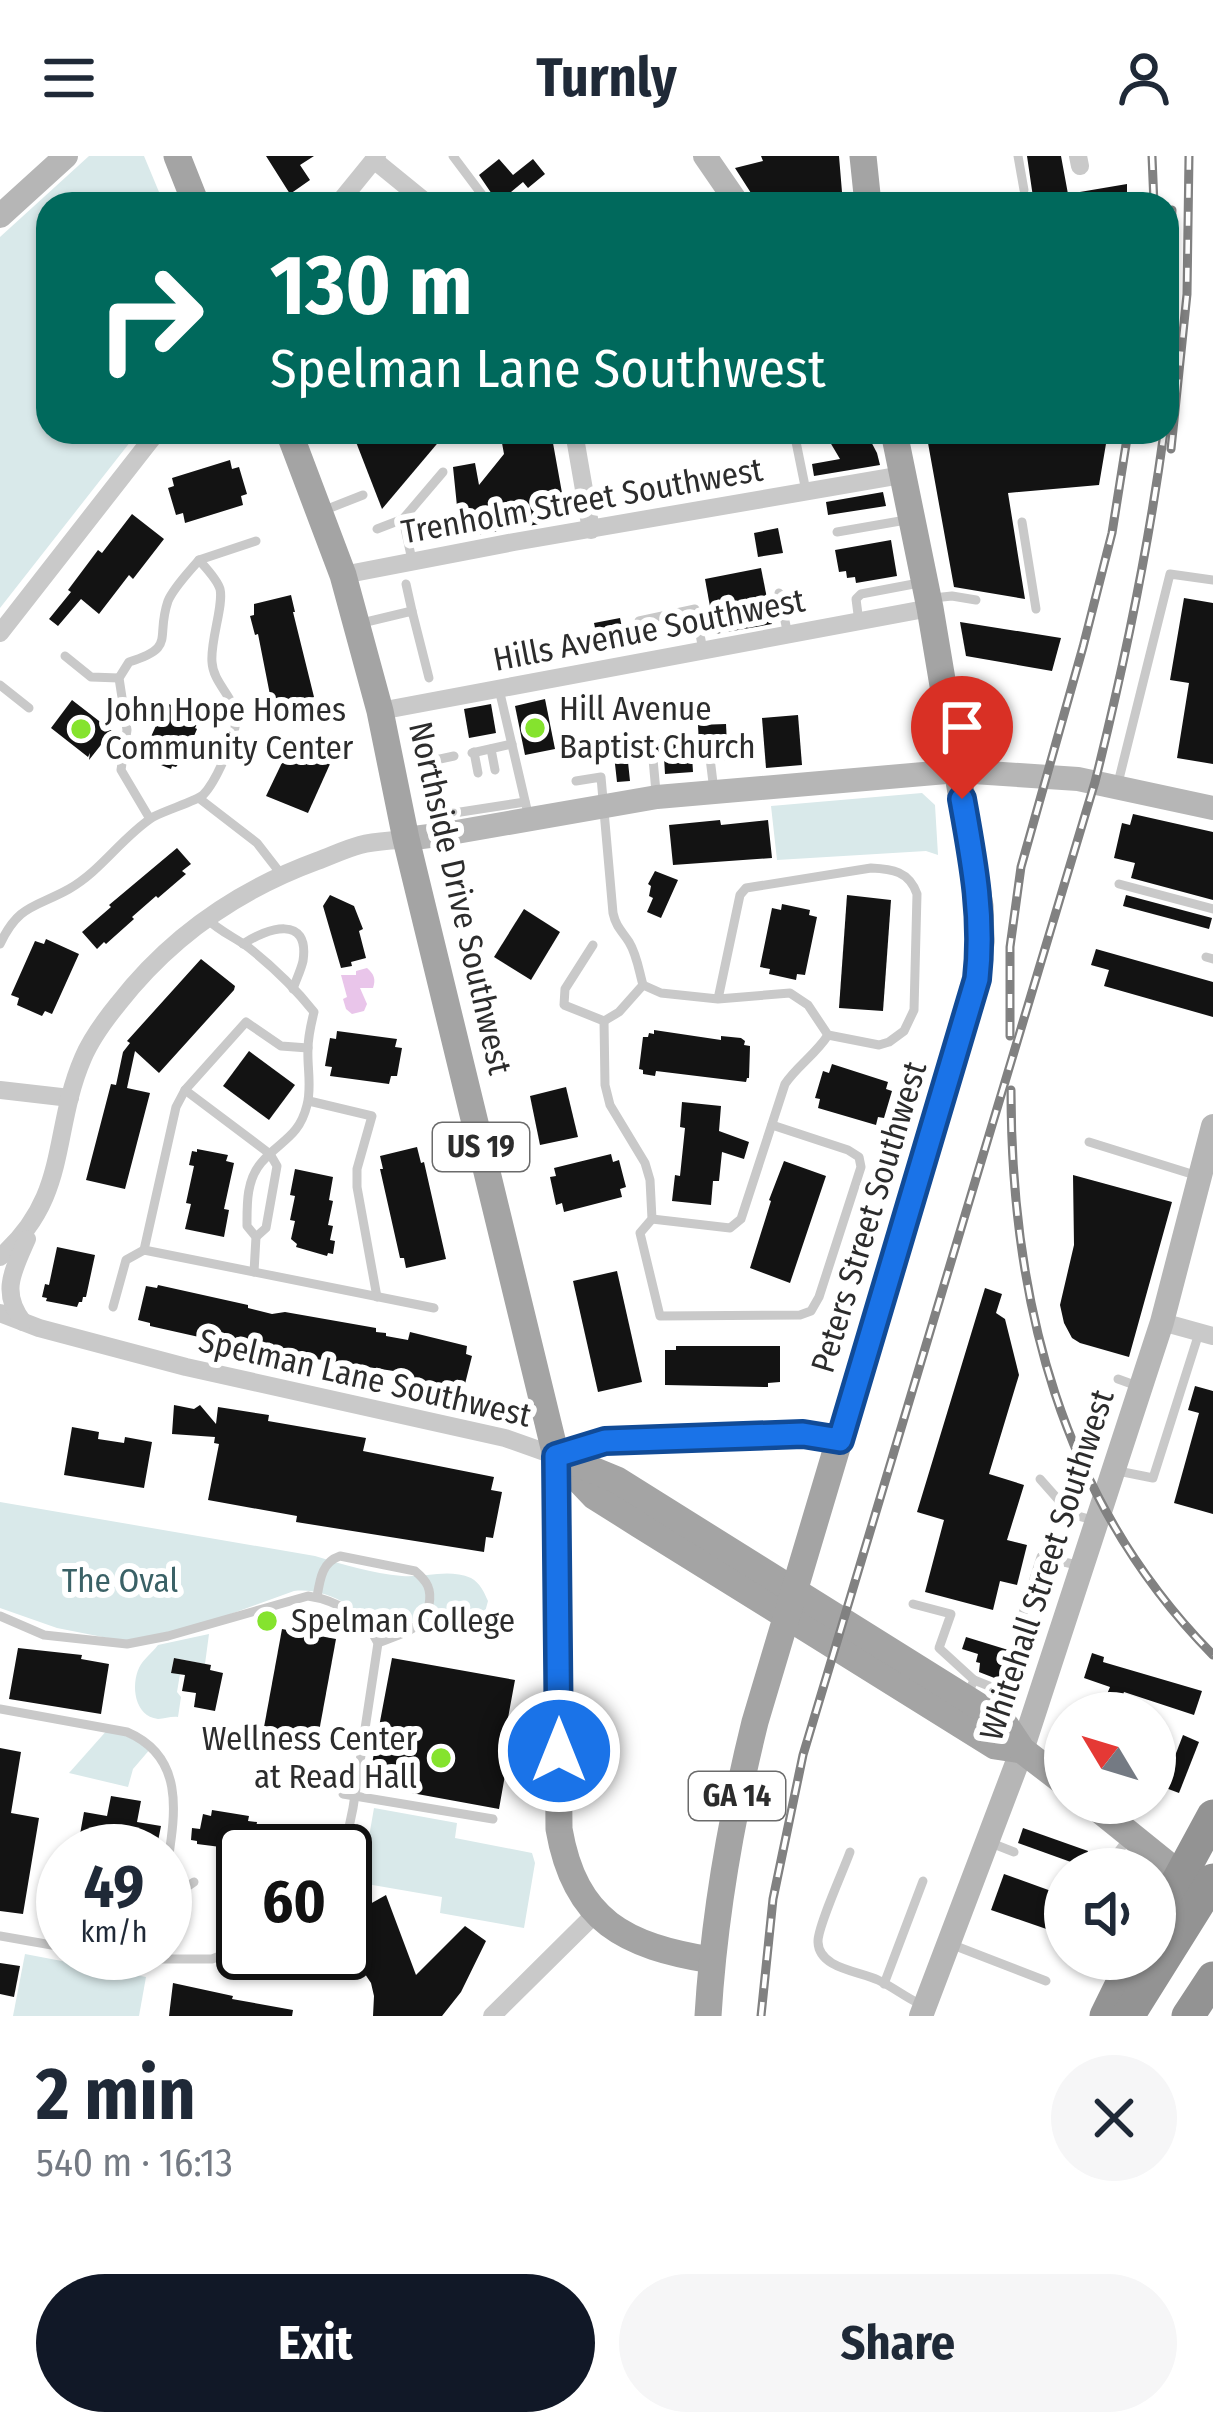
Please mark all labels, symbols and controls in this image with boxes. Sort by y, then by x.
icon: menu [36,45,102,111]
icon: person [1111,45,1177,111]
text: Turnly [536,46,677,110]
text: 130 m [270,235,473,336]
icon: right [72,240,228,396]
text: Spelman Lane Southwest [270,337,826,401]
street label: Trenholm Street Southwest [398,449,766,552]
street label: Hills Avenue Southwest [490,580,808,680]
pin [911,676,1013,799]
place label: Hill Avenue Baptist Church [559,689,756,767]
place label: John Hope Homes Community Center [105,690,354,768]
icon: arrive [929,694,995,760]
marker: Hill Avenue Baptist Church [522,715,548,741]
marker: John Hope Homes Community Center [68,716,94,742]
street label: Northside Drive Southwest [400,718,520,1078]
street label: Peters Street Southwest [803,1057,935,1377]
road number: US 19 [433,1123,529,1171]
street label: Spelman Lane Southwest [195,1320,535,1436]
street label: Whitehall Street Southwest [971,1384,1123,1745]
park label: The Oval [62,1561,178,1601]
place label: Spelman College [291,1601,515,1641]
marker: Spelman College [254,1608,280,1634]
position arrow [496,1688,622,1814]
north arrow [1044,1692,1176,1824]
map controls [1044,1692,1176,1980]
place label: Wellness Center at Read Hall [202,1719,417,1797]
marker: Wellness Center at Read Hall [428,1745,454,1771]
road number: GA 14 [689,1772,785,1820]
speed limit sign: 60 [216,1824,372,1980]
button: sound [1044,1848,1176,1980]
text: 49 [84,1851,144,1923]
text: km/h [81,1914,147,1950]
text: 2 min [36,2052,196,2138]
button: close [1051,2055,1177,2181]
text: 540 m · 16:13 [36,2140,233,2186]
button: Exit [36,2274,595,2412]
button: Share [619,2274,1177,2412]

